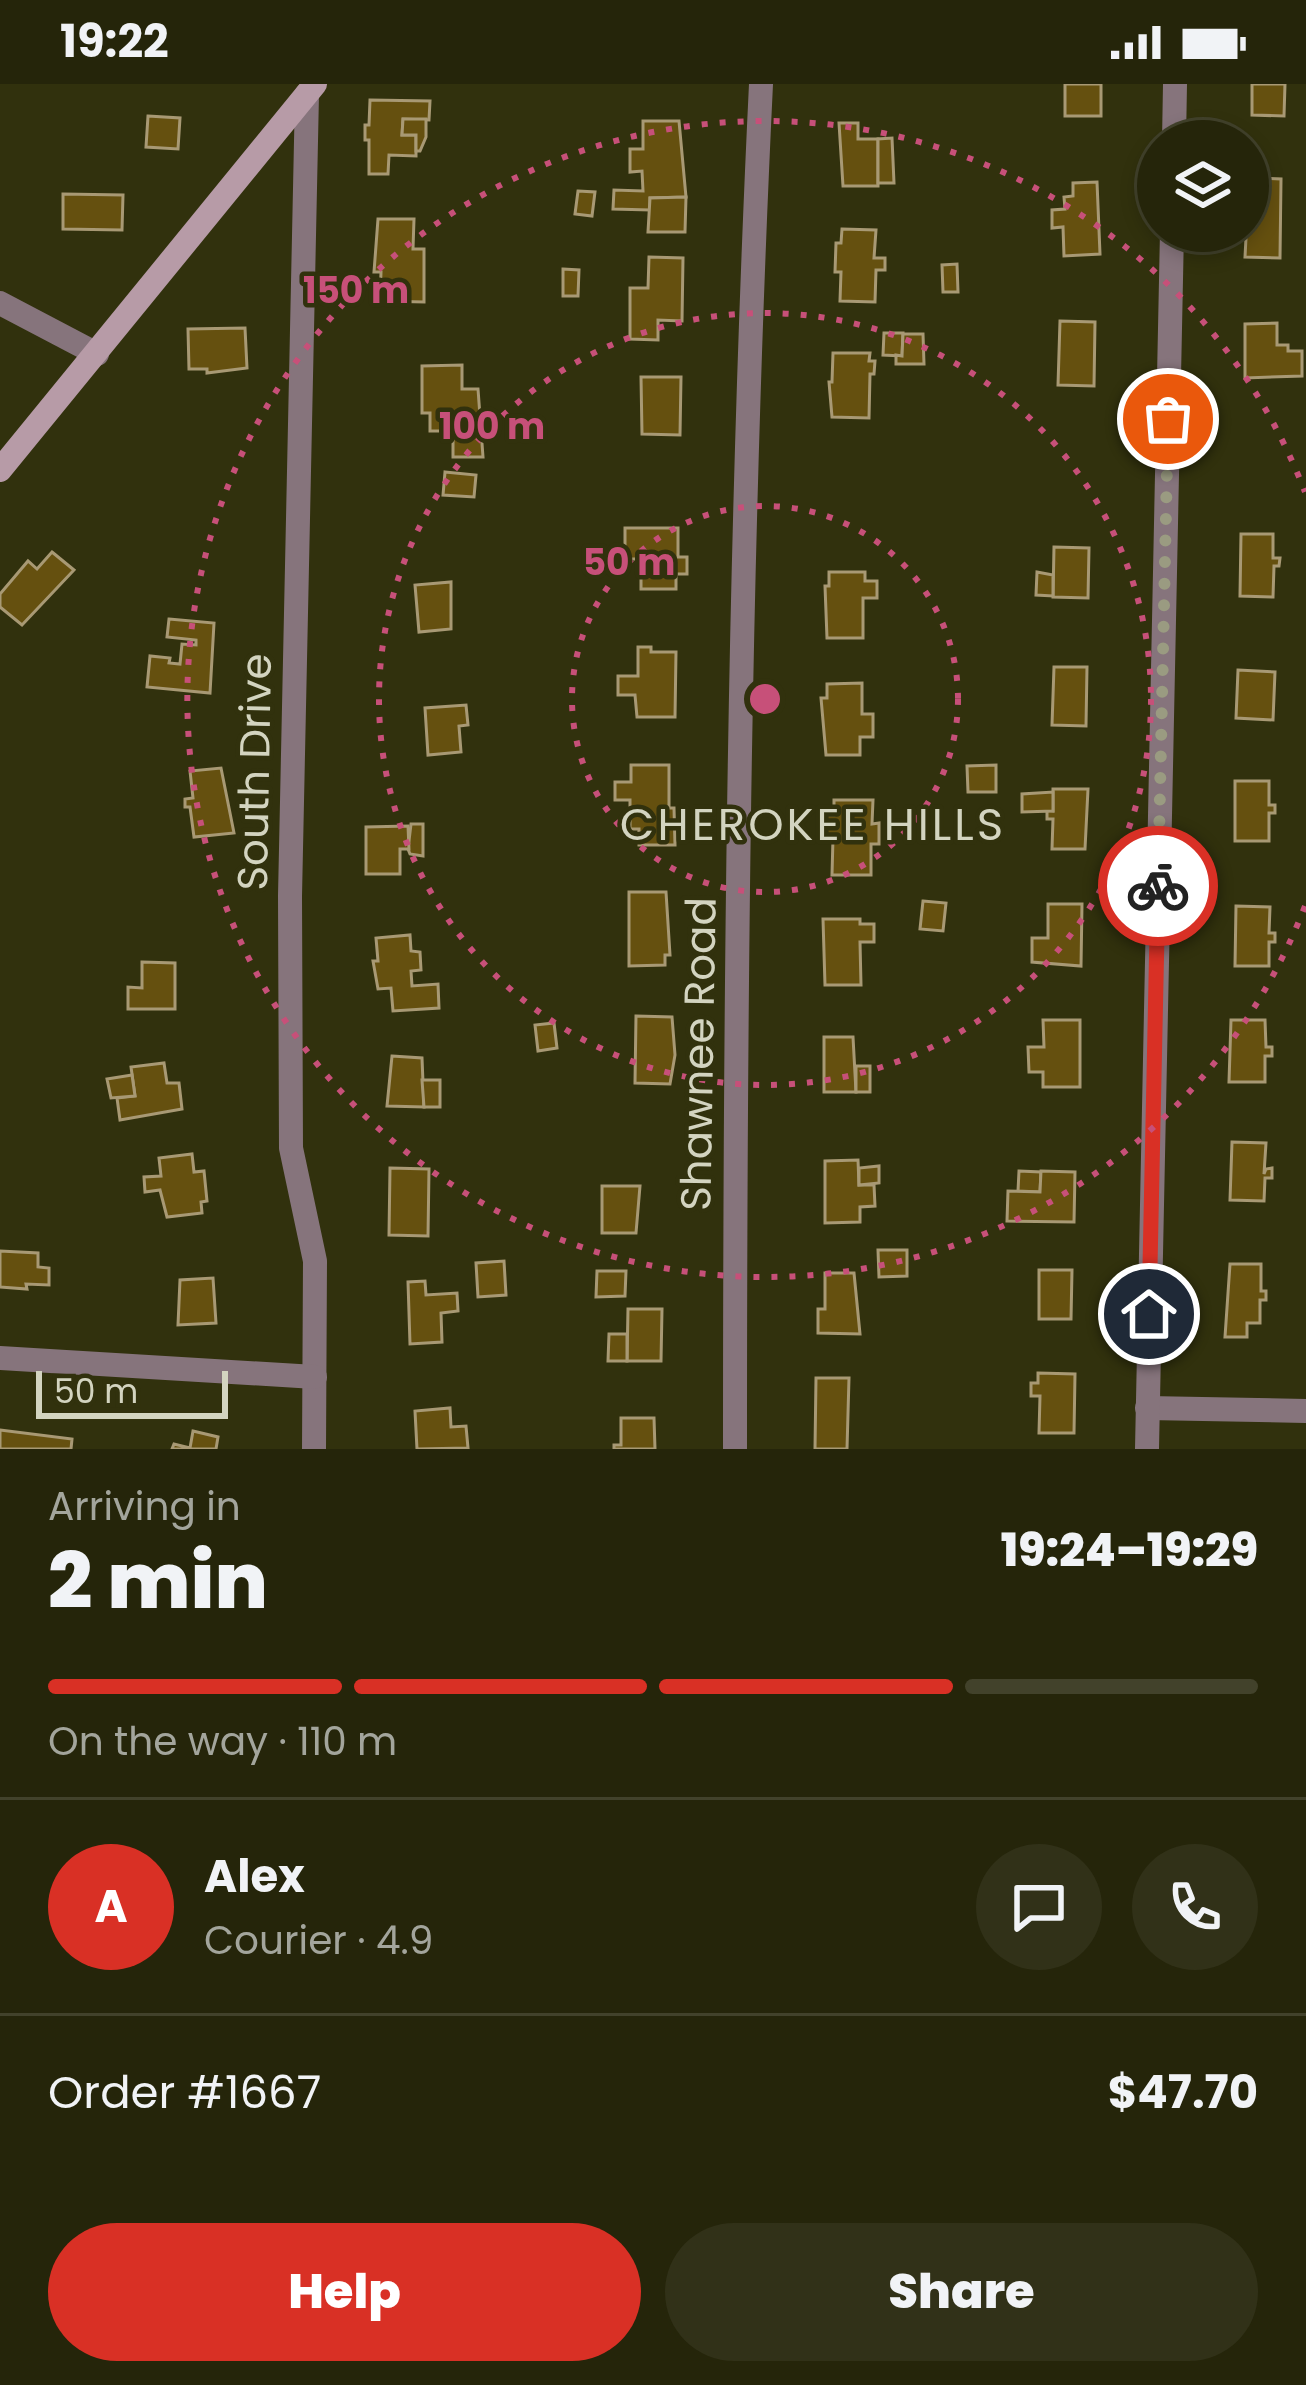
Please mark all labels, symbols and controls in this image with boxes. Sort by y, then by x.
text: 19:22 [60,10,169,73]
map controls [1137,120,1269,252]
button: layers [1137,120,1269,252]
text: 150 m [303,265,409,316]
pin [1117,368,1219,470]
icon: bag [1135,386,1201,452]
text: 100 m [439,401,545,452]
text: 50 m [583,537,675,588]
street label: South Drive [223,653,286,891]
centre of rings [744,678,786,720]
district label: CHEROKEE HILLS [620,793,1006,856]
courier [1098,826,1218,946]
icon: bike [1125,853,1191,919]
street label: Shawnee Road [666,897,731,1211]
pin [1098,1263,1200,1365]
icon: home [1116,1281,1182,1347]
scale bar [36,1365,228,1418]
text: 50 m [54,1368,138,1415]
text: Arriving in [48,1479,241,1534]
text: 19:24–19:29 [1001,1519,1258,1582]
text: 2 min [48,1526,268,1635]
text: On the way · 110 m [48,1714,397,1769]
button: chat [976,1844,1102,1970]
button: phone [1132,1844,1258,1970]
text: Alex [204,1845,305,1908]
text: A [94,1875,128,1938]
text: Courier · 4.9 [204,1913,433,1968]
text: Order #1667 [48,2061,321,2124]
text: $47.70 [1108,2061,1258,2124]
button: Help [48,2223,641,2361]
button: Share [665,2223,1258,2361]

